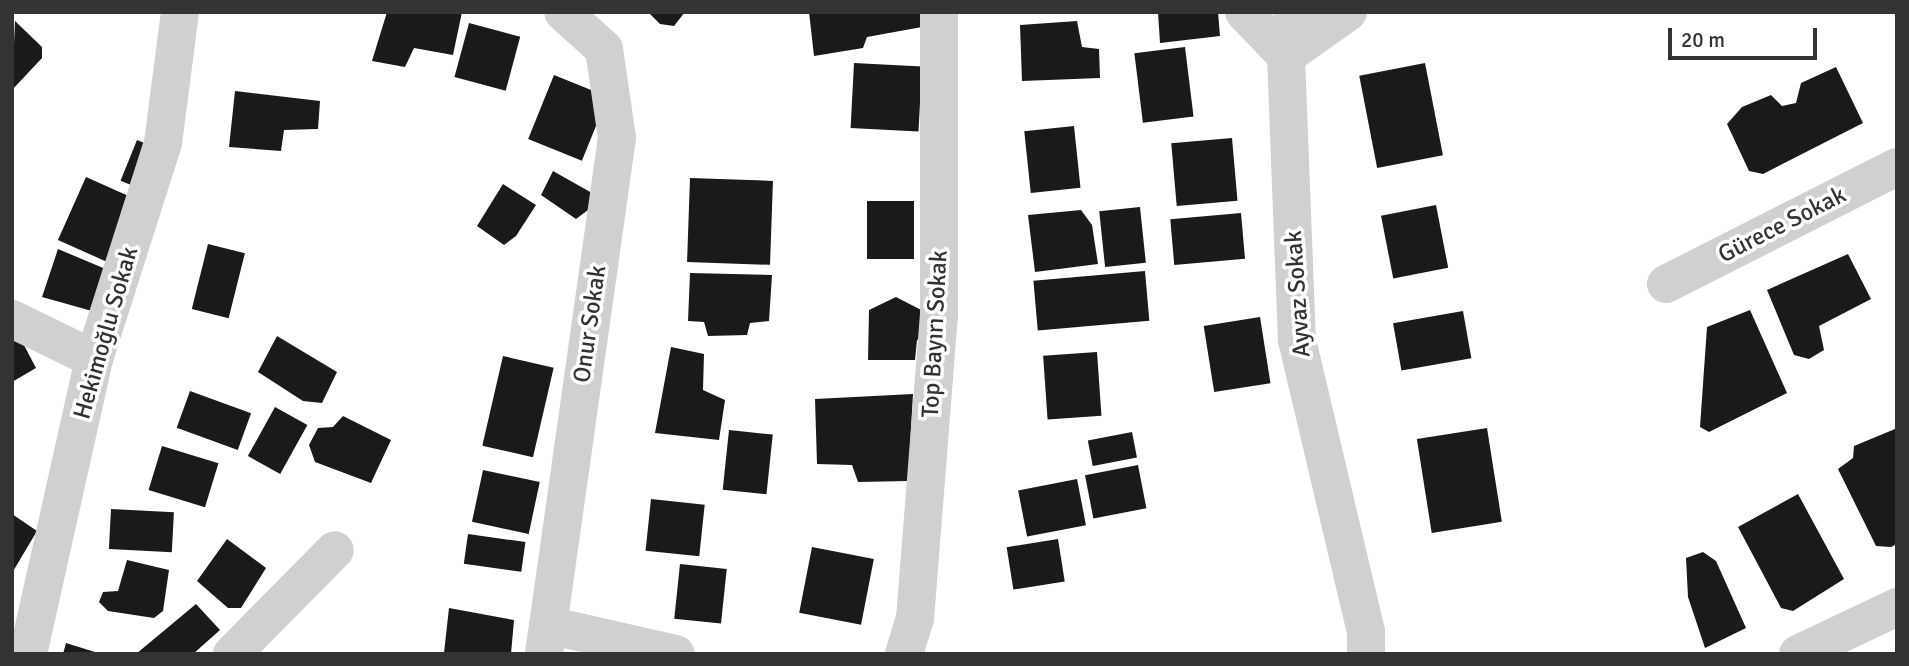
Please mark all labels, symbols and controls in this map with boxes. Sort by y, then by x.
scale bar [1671,14,1820,58]
text: 20 m [1681,27,1725,53]
street label: Gürece Sokak [1713,181,1851,269]
street label: Ayvaz Sokak [1279,230,1317,358]
street label: Hekimoğlu Sokak [68,243,144,423]
street label: Top Bayırı Sokak [916,250,954,418]
street label: Onur Sokak [568,263,612,385]

